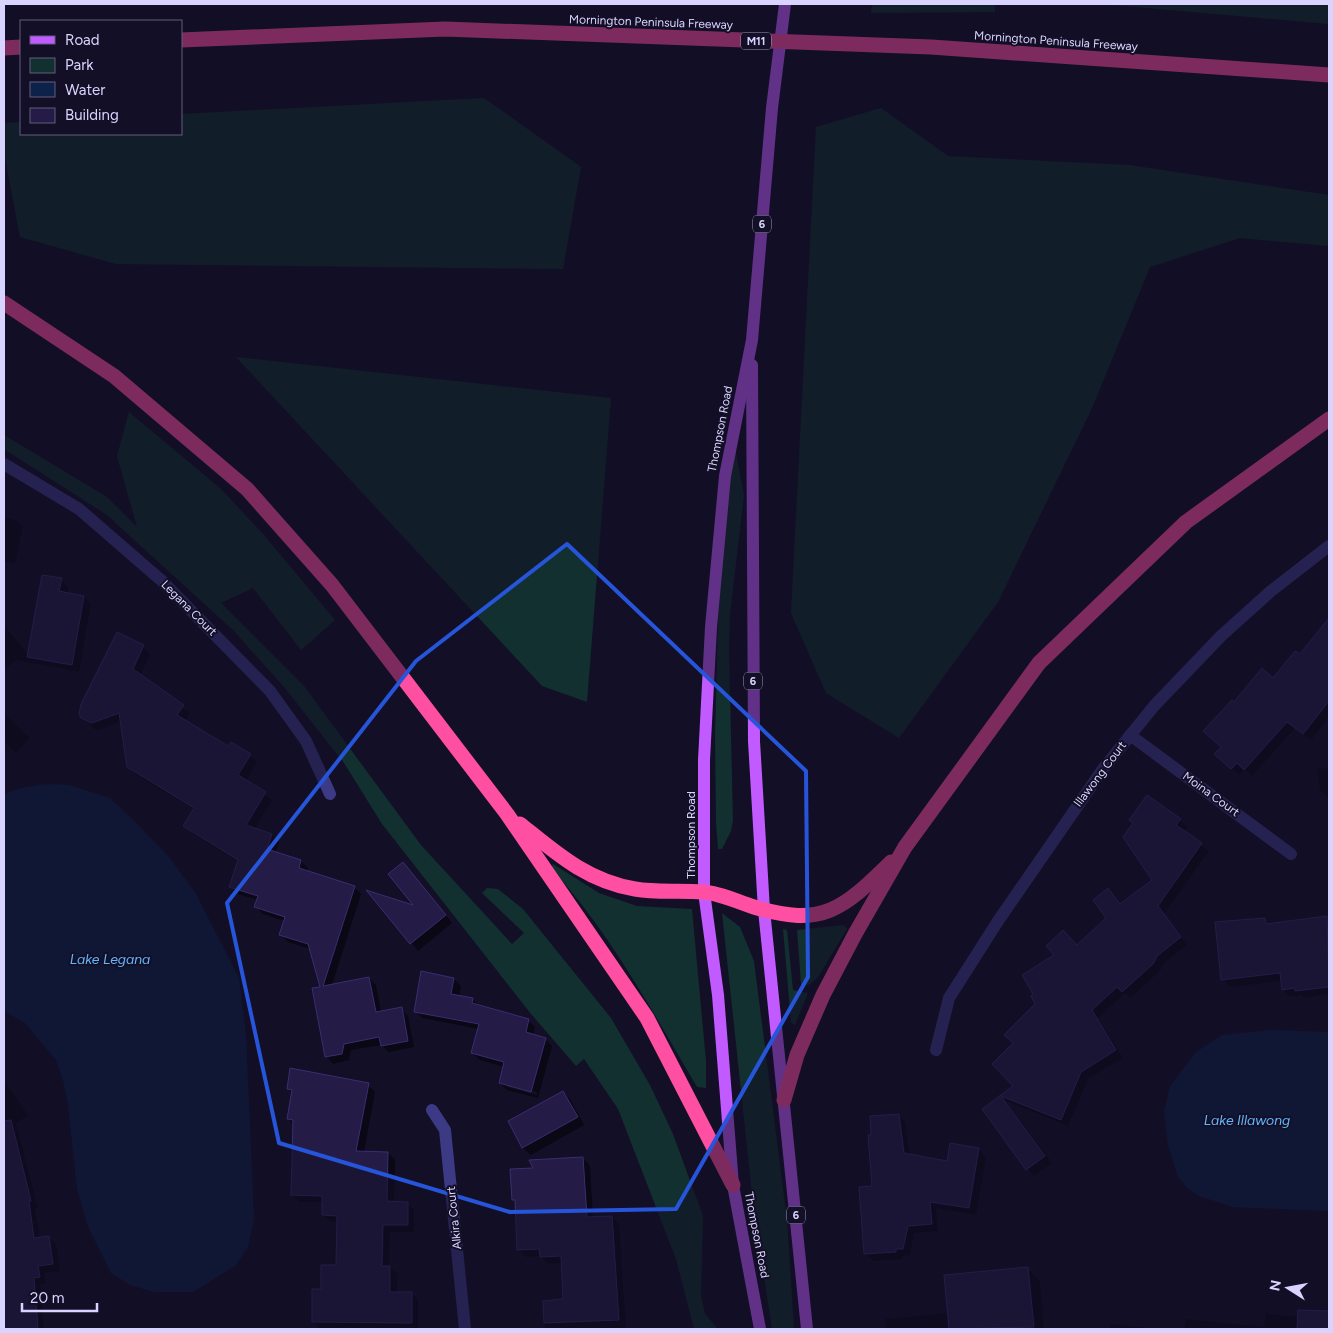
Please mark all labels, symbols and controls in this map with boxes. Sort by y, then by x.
street label: Mornington Peninsula Freeway [569,12,734,32]
legend [20,20,182,135]
street label: Mornington Peninsula Freeway [974,28,1139,54]
text: Road [65,31,100,49]
road number: M11 [741,32,771,49]
text: Park [65,56,94,74]
text: Water [65,81,105,99]
text: Building [65,106,119,124]
road number: 6 [753,215,771,232]
street label: Thompson Road [705,385,735,473]
street label: Legana Court [158,577,220,639]
road number: 6 [744,672,762,689]
street label: Illawong Court [1071,738,1129,810]
street label: Moina Court [1180,769,1242,820]
street label: Thompson Road [684,791,698,879]
water label: Lake Legana [70,951,150,968]
water label: Lake Illawong [1204,1112,1290,1129]
street label: Alkira Court [444,1185,464,1250]
street label: Thompson Road [742,1191,772,1279]
road number: 6 [787,1206,805,1224]
north arrow [1263,1263,1313,1313]
text: N [1266,1279,1285,1293]
scale bar [22,1280,98,1312]
text: 20 m [30,1289,64,1307]

